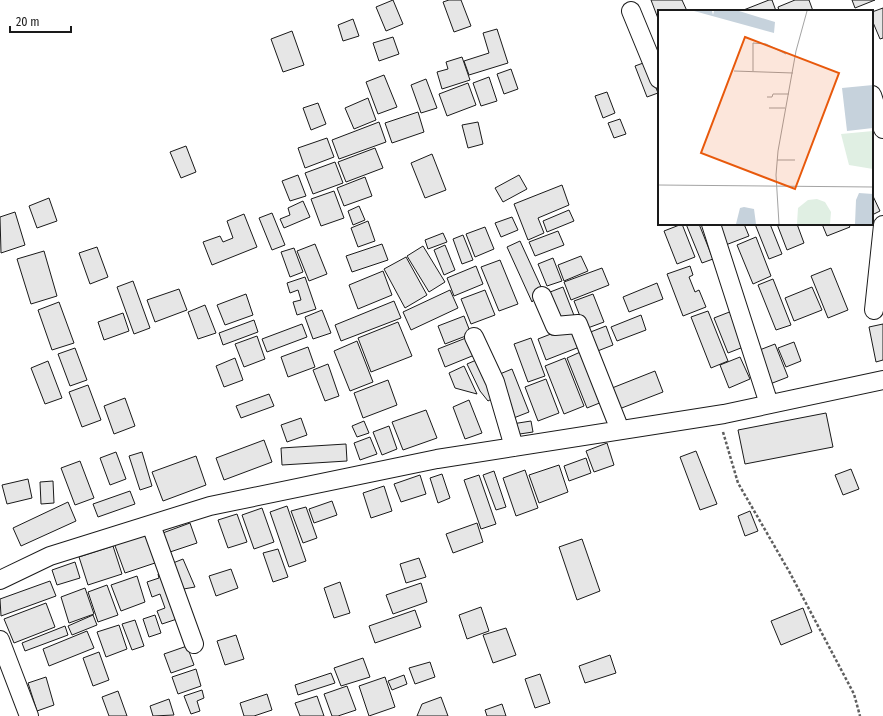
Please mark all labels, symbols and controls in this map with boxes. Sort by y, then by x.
scale bar [10,8,71,34]
inset map [658,10,873,225]
text: 20 m [16,15,40,29]

